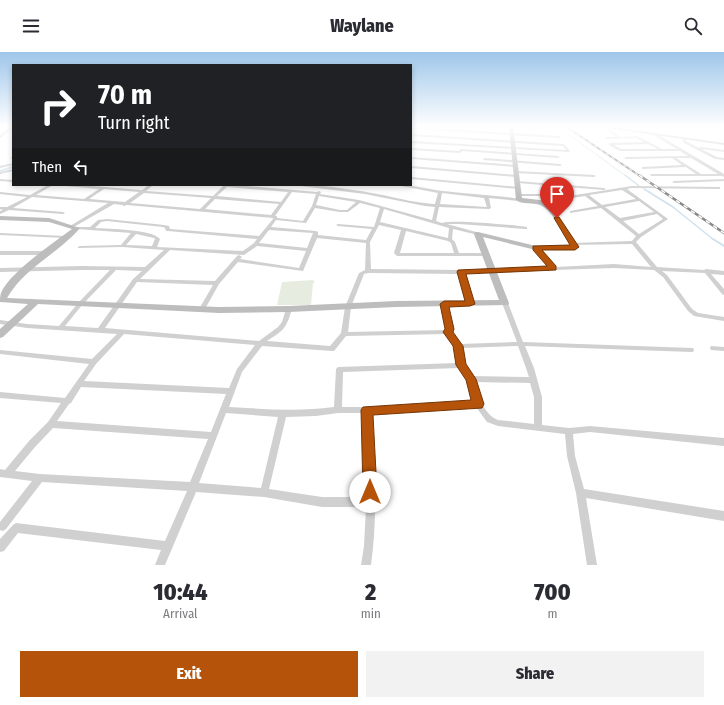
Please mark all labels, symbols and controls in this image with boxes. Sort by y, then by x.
icon: menu [20,15,42,37]
text: Waylane [330,15,394,37]
icon: search [682,15,704,37]
text: 70 m [98,78,152,111]
icon: right [32,80,84,132]
text: Turn right [98,112,170,134]
icon: left [70,156,92,178]
text: Then [32,158,62,176]
pin [540,177,574,218]
icon: arrive [546,183,568,205]
position arrow [349,471,391,513]
text: 10:44 [153,578,207,606]
text: 2 [365,578,376,606]
text: 700 [534,578,571,606]
text: Arrival [163,606,198,621]
text: min [361,606,381,621]
text: m [547,606,557,621]
button: Exit [20,651,358,697]
button: Share [366,651,704,697]

